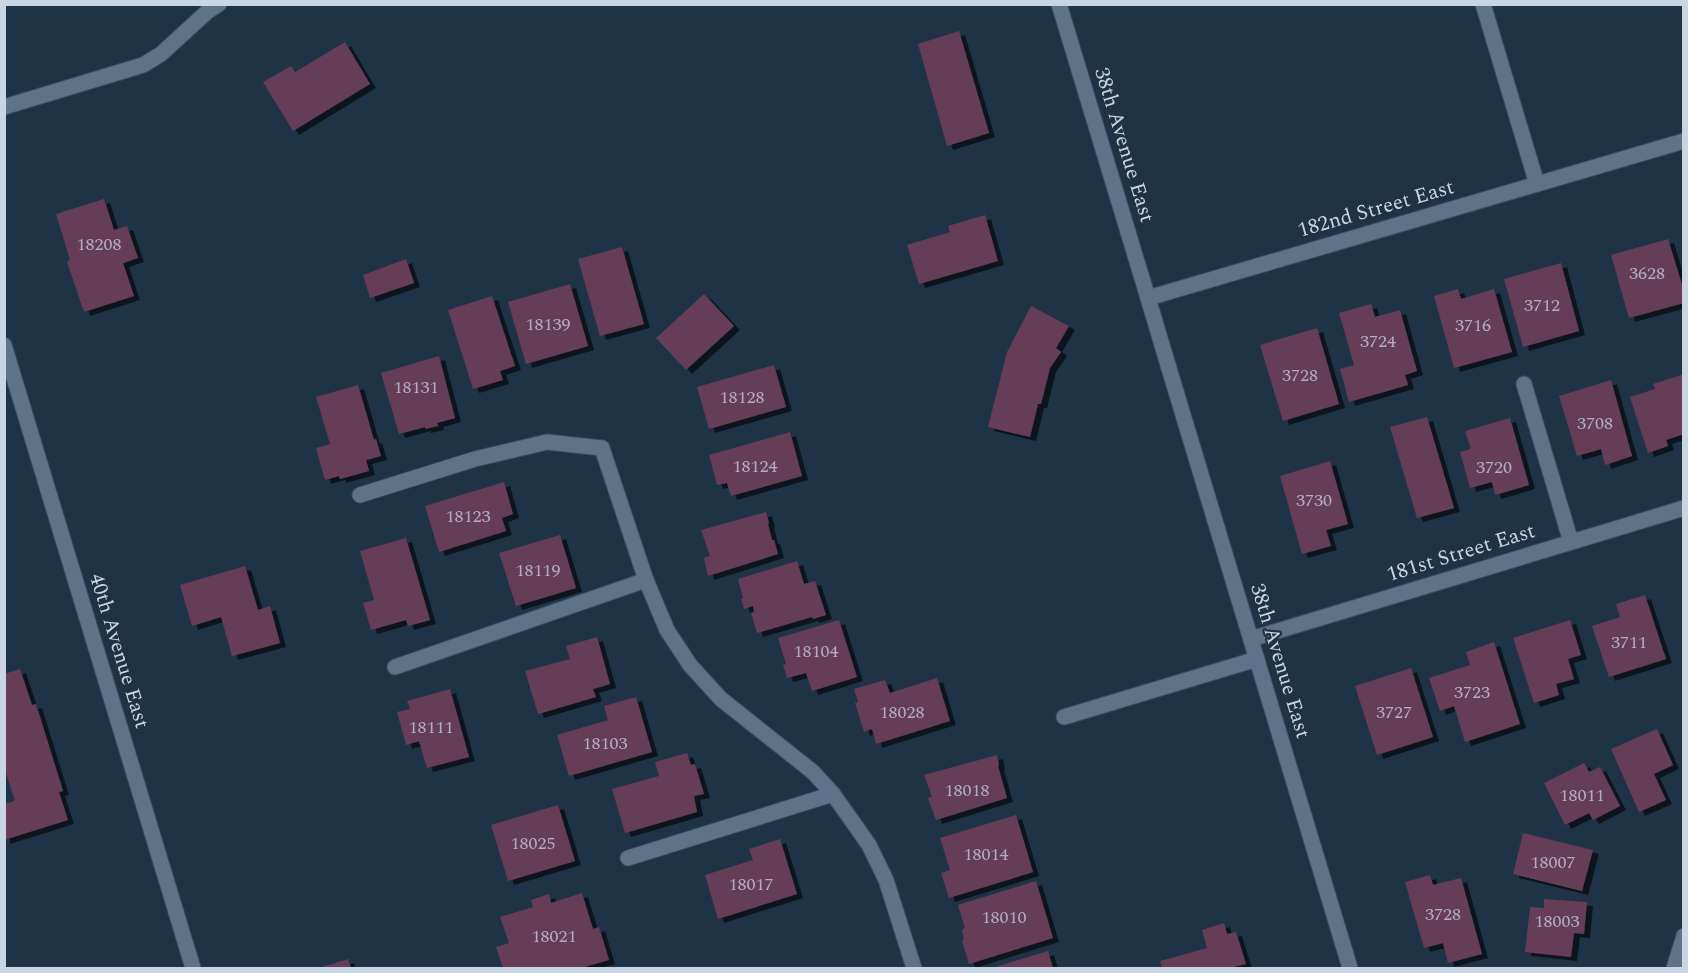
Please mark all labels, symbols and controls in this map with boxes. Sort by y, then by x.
street label: 38th Avenue East [1085,63,1163,227]
street label: 182nd Street East [1294,171,1458,247]
house number: 18208 [77,231,122,258]
house number: 3628 [1629,260,1665,287]
house number: 3712 [1524,292,1560,319]
house number: 18139 [526,311,571,338]
house number: 3716 [1455,312,1491,339]
house number: 3724 [1360,328,1396,355]
house number: 3728 [1282,362,1318,389]
house number: 18131 [394,374,439,401]
house number: 18128 [720,384,765,411]
house number: 3708 [1577,410,1613,437]
house number: 18124 [733,453,778,480]
house number: 3720 [1476,454,1512,481]
house number: 3730 [1296,487,1332,514]
house number: 18123 [446,503,491,530]
street label: 181st Street East [1383,515,1539,591]
house number: 18119 [516,557,561,584]
street label: 40th Avenue East [80,569,158,733]
street label: 38th Avenue East [1241,579,1319,743]
house number: 3711 [1611,629,1647,656]
house number: 18104 [794,638,839,665]
house number: 3723 [1454,679,1490,706]
house number: 18028 [880,699,925,726]
house number: 3727 [1376,699,1412,726]
house number: 18111 [409,714,454,741]
house number: 18103 [583,730,628,757]
house number: 18018 [945,777,990,804]
house number: 18011 [1560,782,1605,809]
house number: 18025 [511,830,556,857]
house number: 18014 [964,841,1009,868]
house number: 18007 [1531,849,1576,876]
house number: 18017 [729,871,774,898]
house number: 3728 [1425,901,1461,928]
house number: 18010 [982,904,1027,931]
house number: 18003 [1535,908,1580,935]
house number: 18021 [532,923,577,950]

